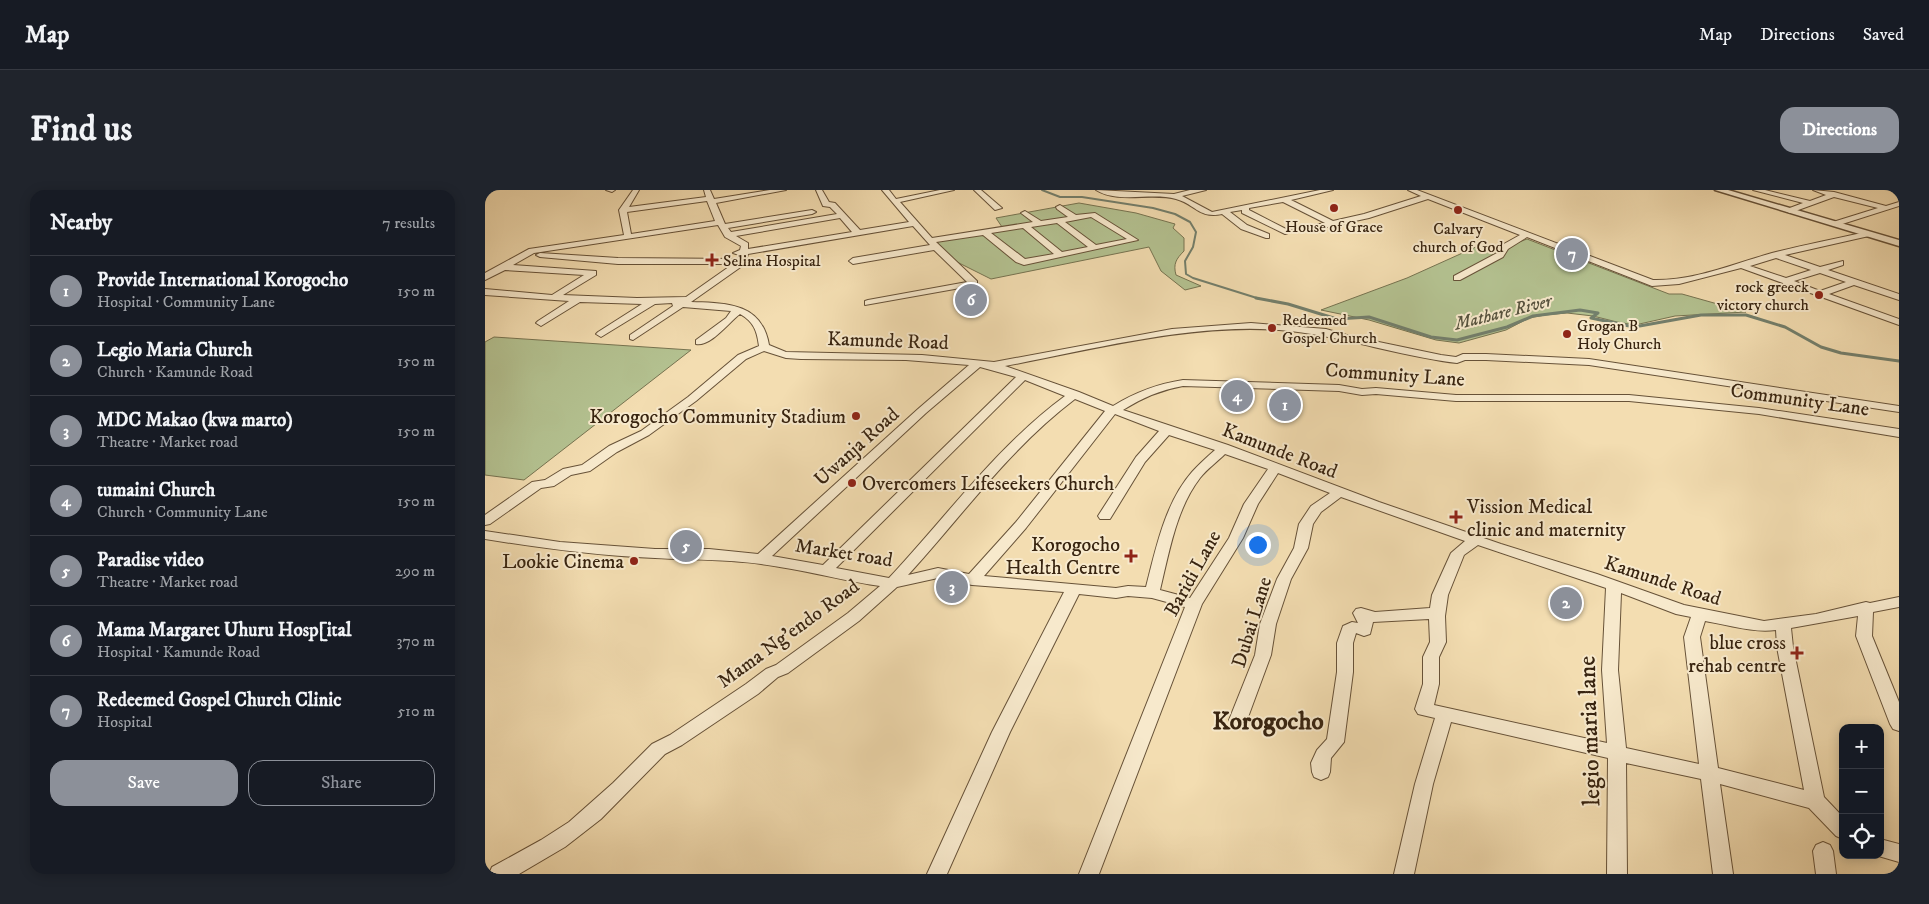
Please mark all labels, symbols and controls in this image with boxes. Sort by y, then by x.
text: Map [25,20,69,50]
text: Map [1699,24,1732,46]
text: Directions [1760,24,1835,46]
text: Saved [1863,24,1904,46]
button: Directions [1780,107,1899,153]
text: Find us [30,108,132,152]
marker: House of Grace [1328,202,1340,214]
marker: Calvary church of God [1452,204,1464,216]
text: Nearby [50,210,112,236]
text: 7 results [382,213,435,233]
place label: House of Grace [1285,217,1383,237]
place label: Calvary church of God [1413,219,1503,257]
pin: 7 [1556,235,1588,273]
place label: Selina Hospital [723,251,821,271]
marker: Selina Hospital [705,253,719,267]
text: Provide International Korogocho [97,269,348,292]
place label: rock greeck victory church [1716,277,1810,315]
text: 1 [63,281,69,301]
text: 150 m [397,281,435,301]
pin: 6 [955,281,987,319]
marker: rock greeck victory church [1813,289,1825,301]
water label: Mathare River [1450,290,1556,336]
text: Hospital · Community Lane [97,292,275,312]
place label: Redeemed Gospel Church [1282,310,1378,348]
place label: Grogan B Holy Church [1577,316,1662,354]
marker: Redeemed Gospel Church [1266,322,1278,334]
street label: Kamunde Road [827,327,949,356]
marker: Grogan B Holy Church [1561,328,1573,340]
text: Legio Maria Church [97,339,252,362]
text: 2 [62,351,70,371]
text: 150 m [397,351,435,371]
street label: Community Lane [1324,358,1466,393]
text: Church · Kamunde Road [97,362,253,382]
pin: 4 [1221,377,1253,415]
street label: Community Lane [1729,378,1871,423]
pin: 1 [1269,386,1301,424]
street label: Uwanja Road [809,402,905,492]
place label: Korogocho Community Stadium [589,405,846,430]
text: MDC Makao (kwa marto) [97,409,293,432]
marker: Korogocho Community Stadium [850,410,862,422]
street label: Kamunde Road [1218,418,1341,485]
text: 3 [63,421,69,441]
text: 150 m [397,421,435,441]
text: Theatre · Market road [97,432,238,452]
place label: Overcomers Lifeseekers Church [862,472,1115,497]
marker: Overcomers Lifeseekers Church [846,477,858,489]
text: tumaini Church [97,479,215,502]
text: 4 [61,491,71,511]
text: 150 m [397,491,435,511]
place label: Vission Medical clinic and maternity [1466,495,1626,543]
text: Church · Community Lane [97,502,268,522]
marker: Vission Medical clinic and maternity [1449,510,1463,524]
street label: Baridi Lane [1159,526,1227,621]
pin: 5 [670,527,702,565]
your location [1245,532,1271,558]
street label: Market road [793,533,894,574]
place label: Korogocho Health Centre [1006,533,1120,581]
text: Paradise video [97,549,204,572]
marker: Korogocho Health Centre [1124,549,1138,563]
place label: Lookie Cinema [502,550,624,575]
street label: Kamunde Road [1601,551,1724,612]
marker: Lookie Cinema [628,555,640,567]
text: 5 [62,561,70,581]
text: 290 m [395,561,435,581]
pin: 3 [936,568,968,606]
text: Theatre · Market road [97,572,238,592]
street label: Mama Ng'endo Road [713,574,865,694]
street label: Dubai Lane [1227,574,1278,671]
pin: 2 [1550,584,1582,622]
text: Mama Margaret Uhuru Hosp[ital [97,619,351,642]
text: 6 [62,631,70,651]
text: 370 m [397,631,435,651]
place label: blue cross rehab centre [1688,631,1786,679]
text: Hospital · Kamunde Road [97,642,260,662]
marker: blue cross rehab centre [1790,646,1804,660]
street label: legio maria lane [1572,655,1608,807]
text: Redeemed Gospel Church Clinic [97,689,341,712]
text: 7 [62,701,70,721]
text: 510 m [397,701,435,721]
district label: Korogocho [1212,706,1324,737]
text: Hospital [97,712,152,732]
map controls [1839,724,1884,859]
button: + [1839,724,1884,769]
button: Save [50,760,238,806]
button: Share [248,760,435,806]
button: − [1839,769,1884,814]
button: locate [1839,814,1884,859]

